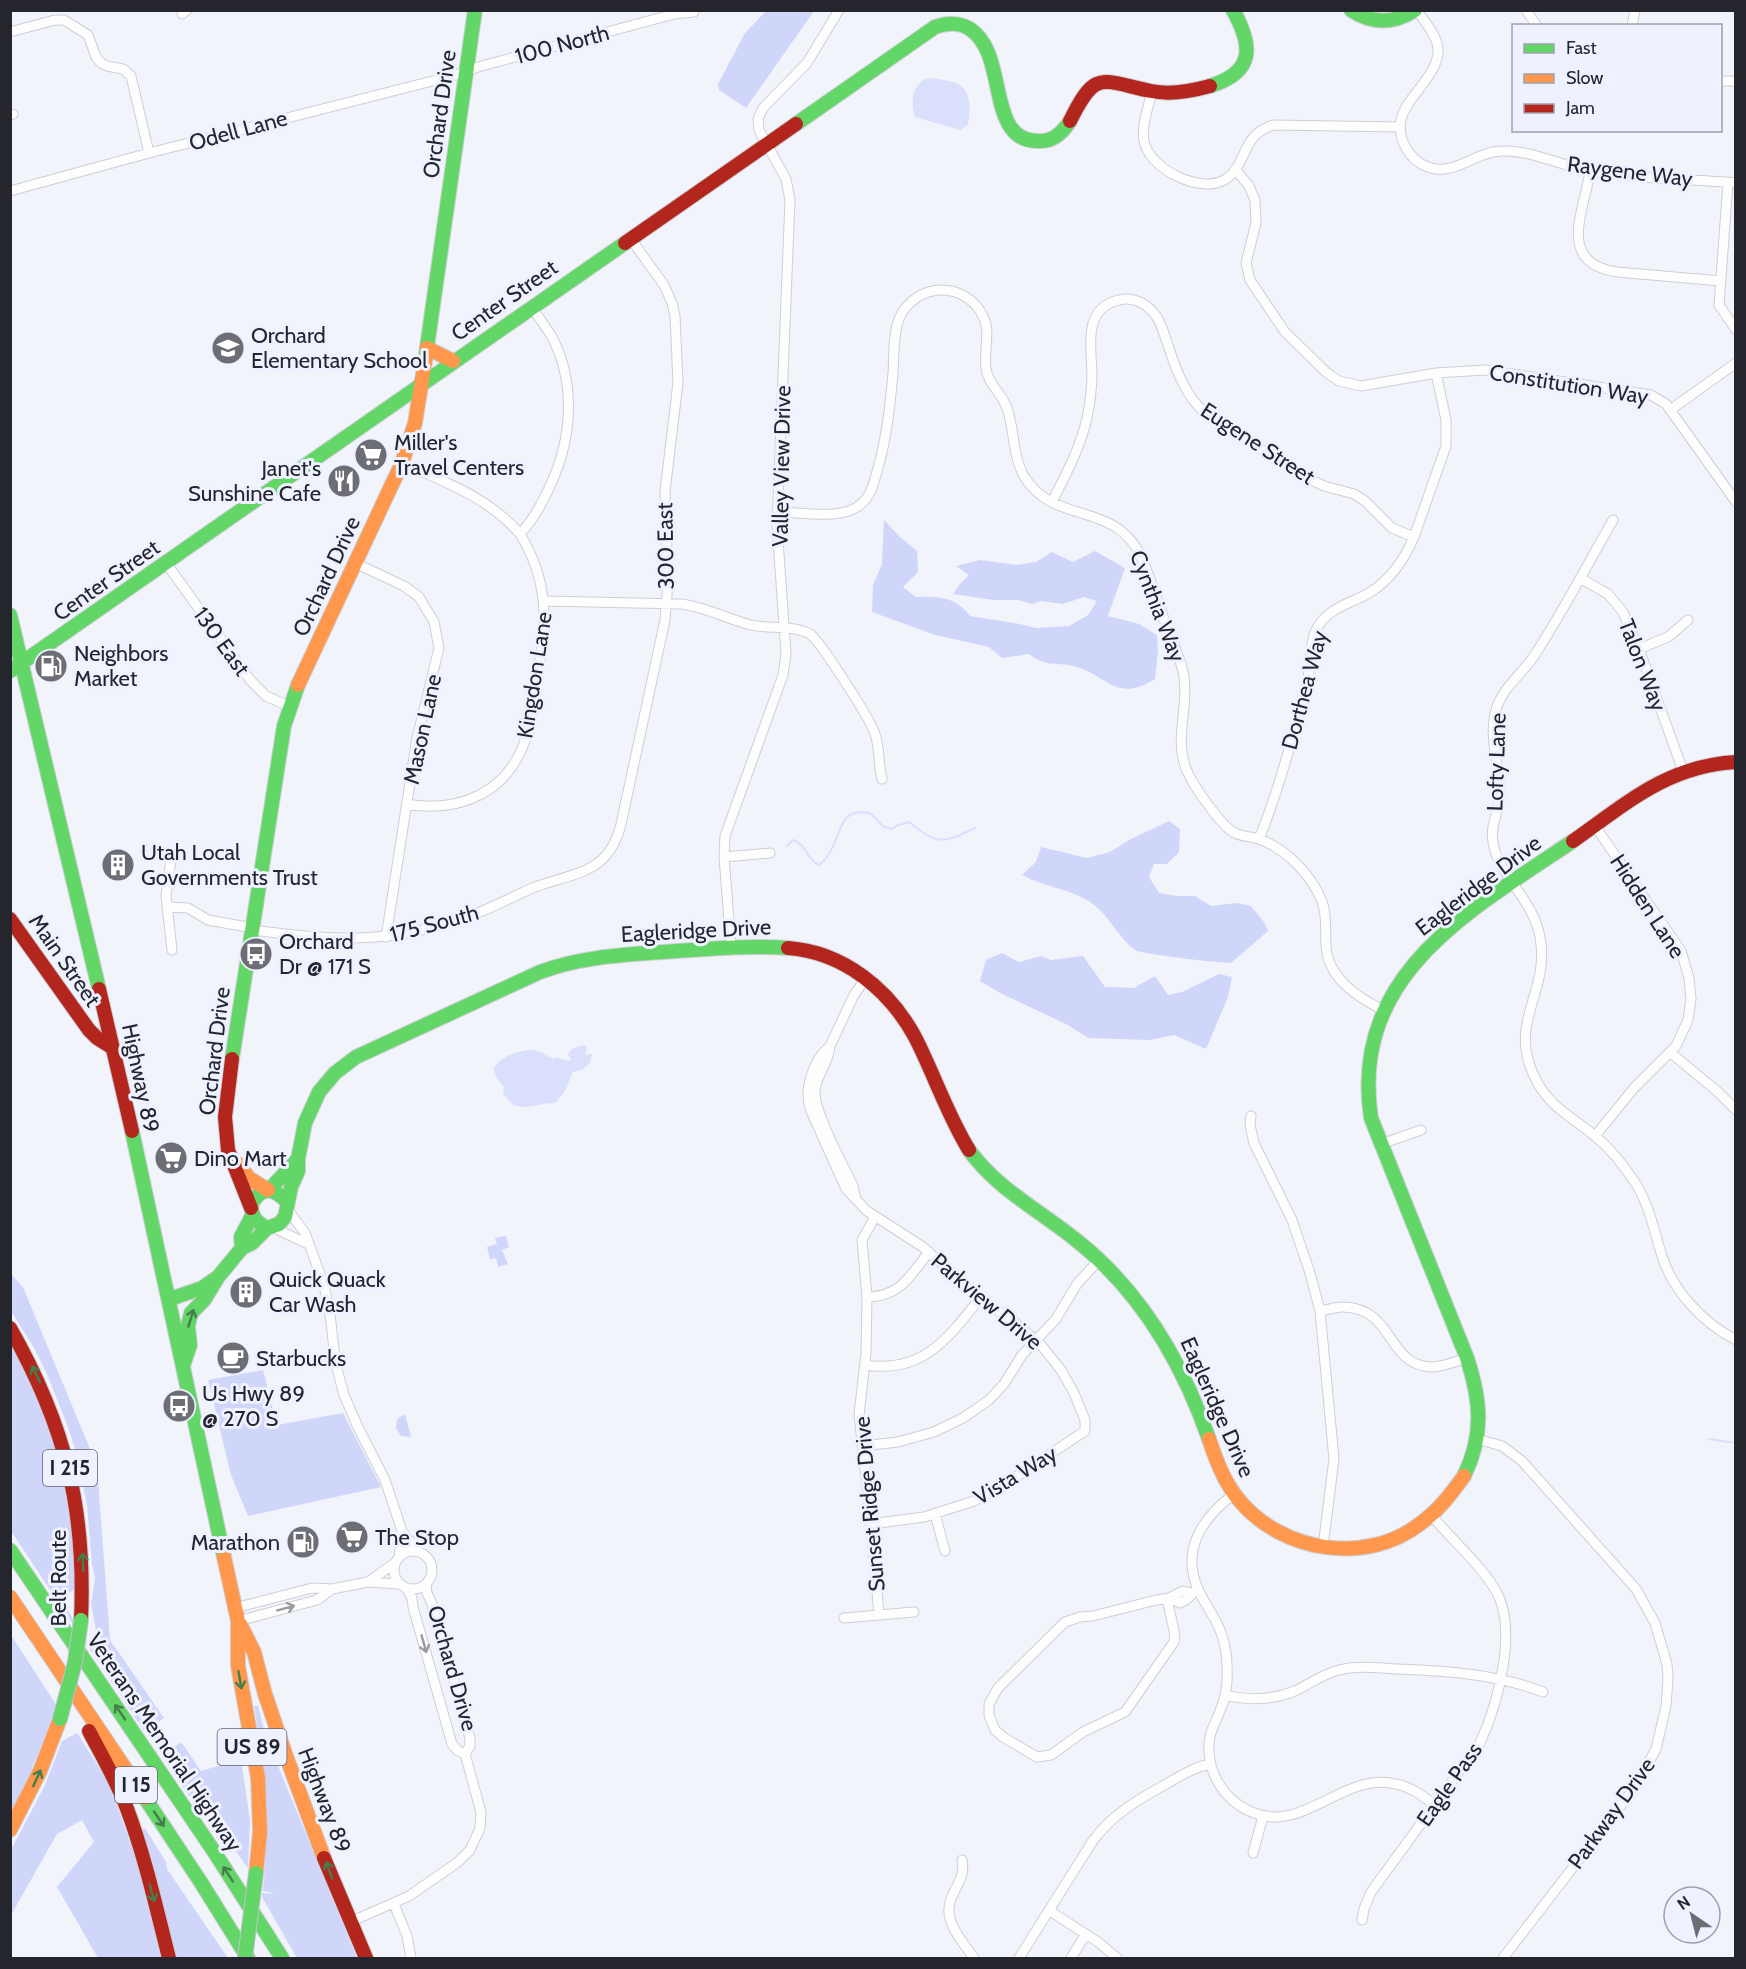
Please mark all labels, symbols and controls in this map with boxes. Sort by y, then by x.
street label: 100 North [512,19,612,70]
legend [1512,24,1722,132]
text: Fast [1566,37,1597,59]
street label: Orchard Drive [417,48,462,180]
text: Slow [1566,67,1603,89]
text: Jam [1565,97,1595,119]
street label: Odell Lane [186,104,290,157]
street label: Raygene Way [1566,150,1694,193]
street label: Center Street [446,254,563,347]
place label: Orchard Elementary School [251,322,428,374]
school or university icon: Orchard Elementary School [210,330,246,366]
street label: Constitution Way [1488,359,1650,410]
street label: Valley View Drive [767,385,796,547]
street label: Eugene Street [1196,397,1320,491]
place label: Miller's Travel Centers [394,429,524,481]
supermarket icon: Miller's Travel Centers [353,437,389,473]
place label: Janet's Sunshine Cafe [188,455,321,507]
restaurant icon: Janet's Sunshine Cafe [326,463,362,499]
street label: 300 East [651,502,680,590]
street label: Orchard Drive [287,512,366,640]
street label: Center Street [48,534,165,627]
street label: Cynthia Way [1124,547,1191,666]
street label: 130 East [188,602,256,682]
street label: Kingdon Lane [511,610,558,740]
street label: Talon Way [1613,615,1672,715]
street label: Dorthea Way [1276,628,1333,753]
place label: Neighbors Market [74,640,168,692]
fuel station icon: Neighbors Market [33,648,69,684]
street label: Mason Lane [398,672,447,787]
street label: Lofty Lane [1481,712,1512,812]
street label: Eagleridge Drive [1410,829,1546,941]
place label: Utah Local Governments Trust [141,839,318,891]
building icon: Utah Local Governments Trust [100,847,136,883]
street label: Hidden Lane [1604,849,1691,963]
street label: 175 South [387,899,482,948]
street label: Main Street [23,909,107,1012]
street label: Eagleridge Drive [620,913,772,948]
place label: Orchard Dr @ 171 S [279,928,371,980]
bus stop icon: Orchard Dr @ 171 S [238,936,274,972]
street label: Orchard Drive [193,985,236,1117]
street label: Highway 89 [116,1021,165,1135]
supermarket icon: Dino Mart [153,1140,189,1176]
place label: Dino Mart [194,1145,287,1172]
street label: Parkview Drive [926,1247,1048,1356]
place label: Quick Quack Car Wash [269,1266,386,1318]
building icon: Quick Quack Car Wash [228,1274,264,1310]
one-way arrow [186,1308,197,1327]
street label: Eagleridge Drive [1175,1333,1260,1481]
cafe icon: Starbucks [215,1340,251,1376]
place label: Starbucks [256,1345,346,1372]
one-way arrow [29,1365,41,1383]
place label: Us Hwy 89 @ 270 S [202,1380,305,1432]
bus stop icon: Us Hwy 89 @ 270 S [161,1388,197,1424]
street label: Sunset Ridge Drive [848,1415,891,1593]
street label: Vista Way [969,1440,1062,1511]
road number: I 215 [43,1450,97,1486]
supermarket icon: The Stop [334,1519,370,1555]
fuel station icon: Marathon [285,1524,321,1560]
place label: The Stop [375,1524,459,1551]
place label: Marathon [191,1529,280,1556]
street label: Belt Route [45,1530,72,1626]
one-way arrow [77,1552,88,1572]
one-way arrow [276,1602,295,1613]
street label: Orchard Drive [422,1602,483,1734]
street label: Veterans Memorial Highway [81,1628,248,1857]
one-way arrow [419,1634,430,1653]
one-way arrow [235,1669,246,1689]
one-way arrow [114,1704,126,1721]
road number: US 89 [218,1729,286,1765]
street label: Eagle Pass [1411,1737,1488,1831]
street label: Highway 89 [292,1744,357,1857]
street label: Parkway Drive [1562,1752,1661,1874]
road number: I 15 [115,1767,157,1803]
one-way arrow [32,1769,44,1787]
one-way arrow [153,1810,165,1827]
one-way arrow [323,1861,334,1880]
one-way arrow [222,1866,234,1883]
one-way arrow [147,1883,159,1902]
north arrow [1662,1885,1722,1945]
text: N [1674,1892,1694,1914]

